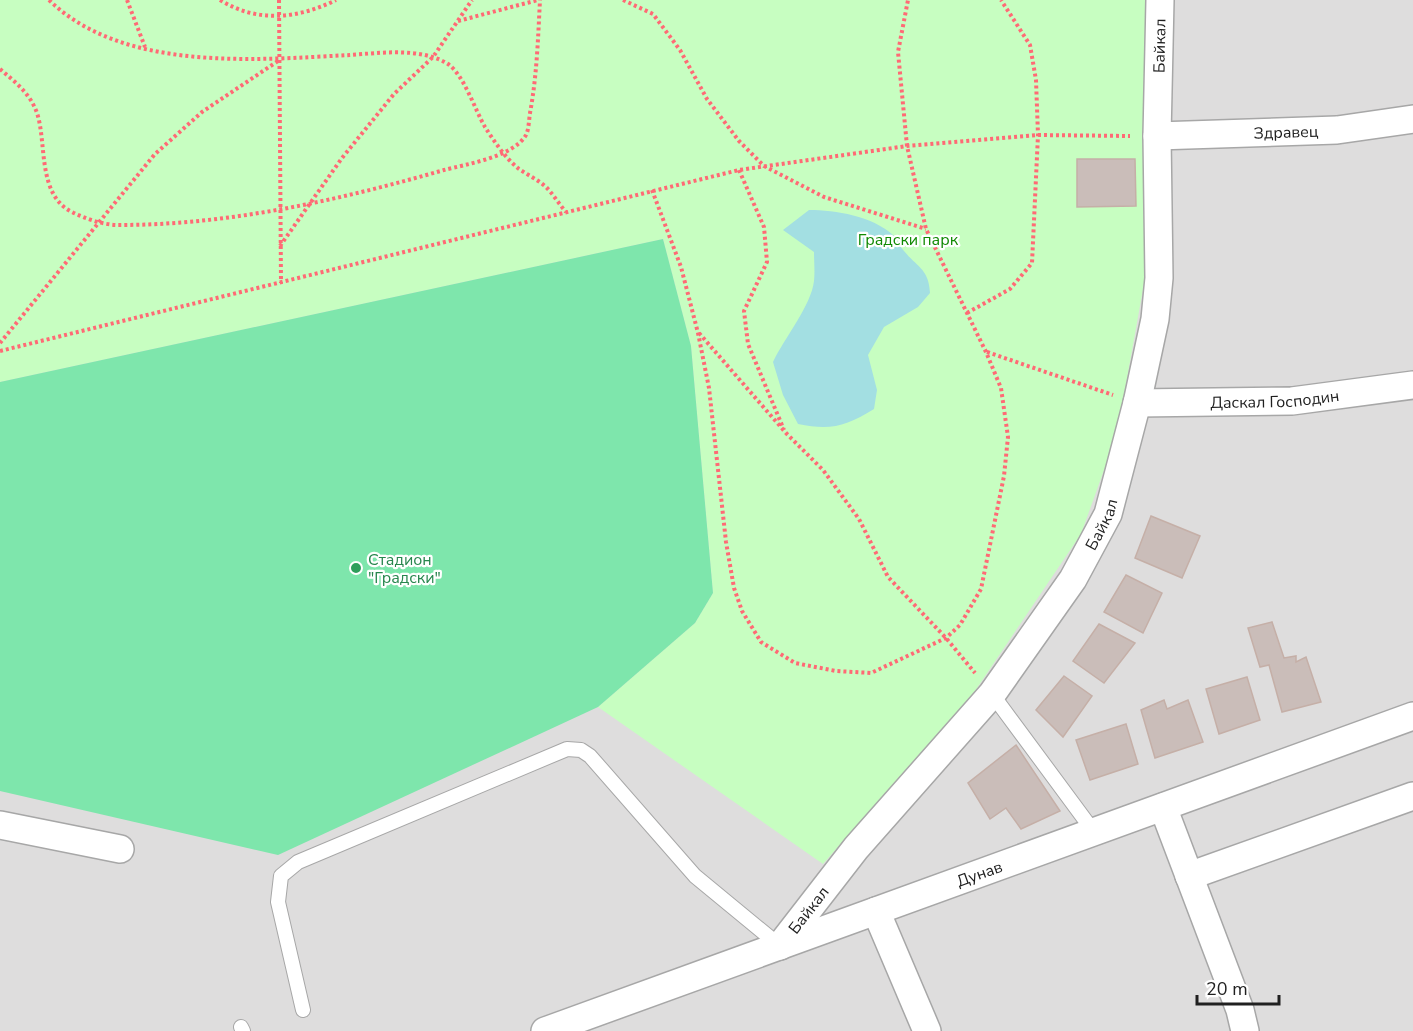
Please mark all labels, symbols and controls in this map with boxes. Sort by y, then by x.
street label: Байкал [1148,18,1172,73]
street label: Здравец [1253,121,1319,145]
park label: Градски парк [858,229,959,251]
street label: Даскал Господин [1210,385,1341,414]
street label: Байкал [1081,497,1124,554]
place label: Стадион "Градски" [368,549,441,589]
marker: Стадион "Градски" [349,561,363,575]
street label: Дунав [954,856,1006,893]
street label: Байкал [784,882,834,939]
scale bar [1197,968,1280,1006]
text: 20 m [1206,977,1248,1001]

